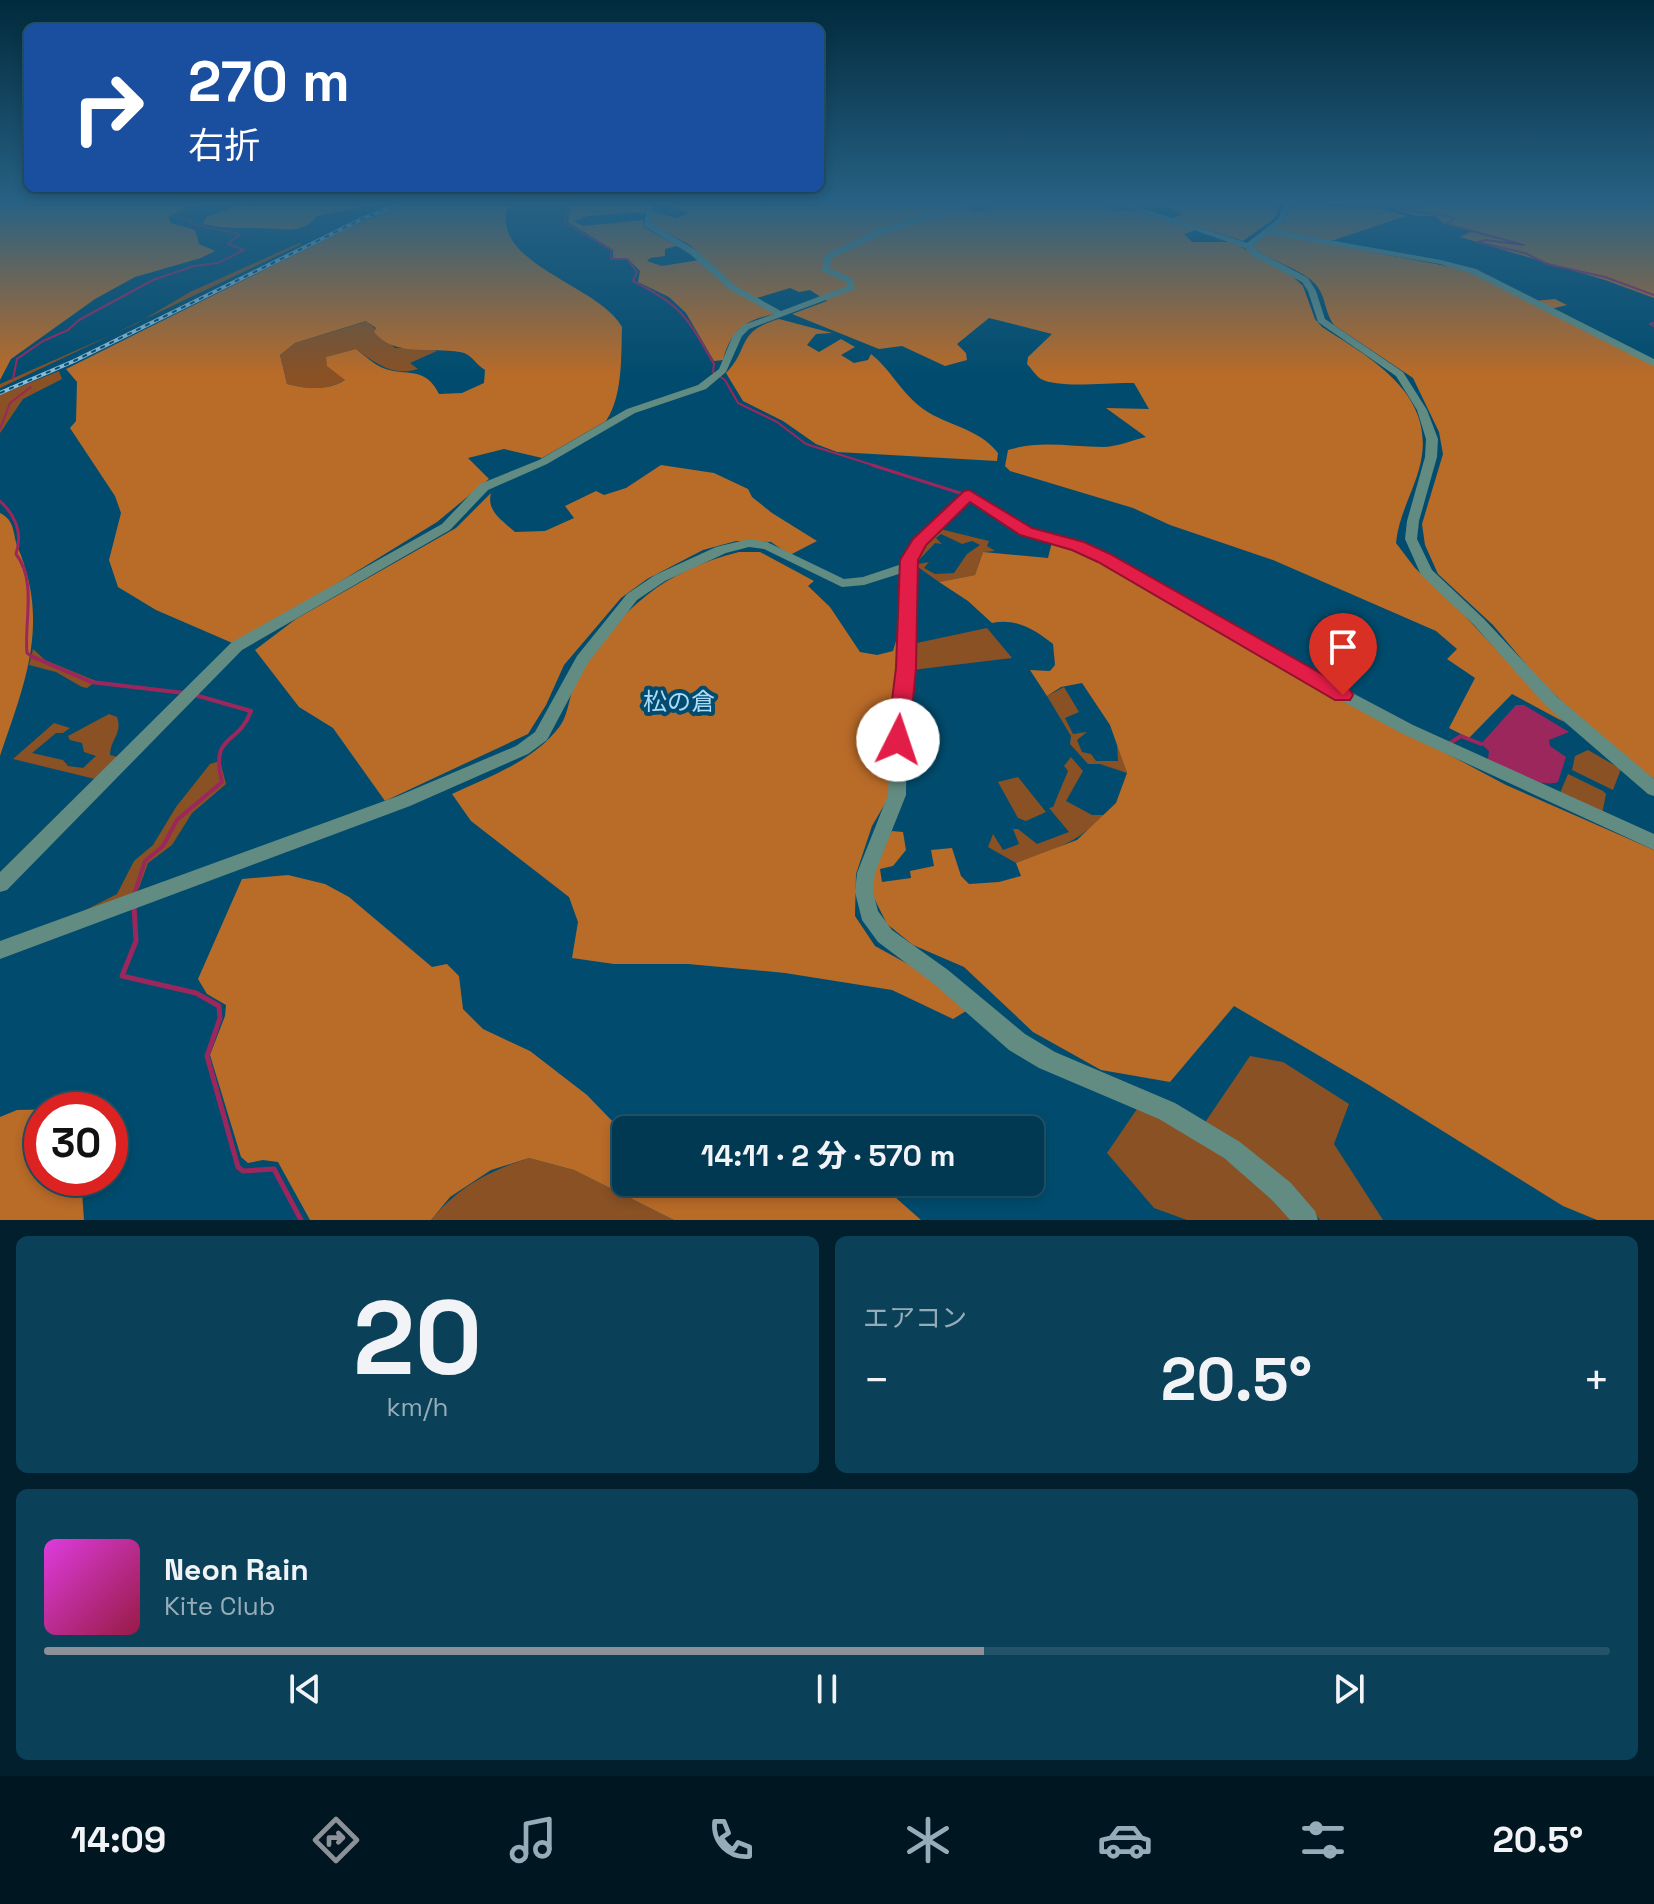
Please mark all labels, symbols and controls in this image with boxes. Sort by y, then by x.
text: 270 m [188,46,350,117]
icon: right [56,56,160,160]
text: 右折 [188,123,260,169]
pin [1309,613,1377,695]
icon: arrive [1321,625,1365,669]
district label: 松の倉 [643,686,715,717]
position arrow [856,698,940,782]
speed limit sign: 30 [24,1092,128,1196]
text: 14:11 · 2 分 · 570 m [701,1136,955,1175]
text: 20 [353,1272,482,1404]
text: エアコン [863,1301,967,1335]
text: 20.5° [1161,1341,1312,1418]
text: − [863,1352,890,1408]
text: + [1583,1352,1610,1408]
text: km/h [387,1390,448,1424]
text: Neon Rain [164,1550,309,1589]
text: Kite Club [164,1589,276,1623]
icon: previous [283,1667,327,1711]
icon: pause [805,1667,849,1711]
icon: next [1327,1667,1371,1711]
icon: directions [308,1812,364,1868]
icon: music [505,1812,561,1868]
icon: phone [703,1812,759,1868]
icon: climate [900,1812,956,1868]
icon: car [1097,1812,1153,1868]
icon: filters [1295,1812,1351,1868]
text: 14:09 [71,1817,166,1863]
text: 20.5° [1492,1817,1583,1863]

